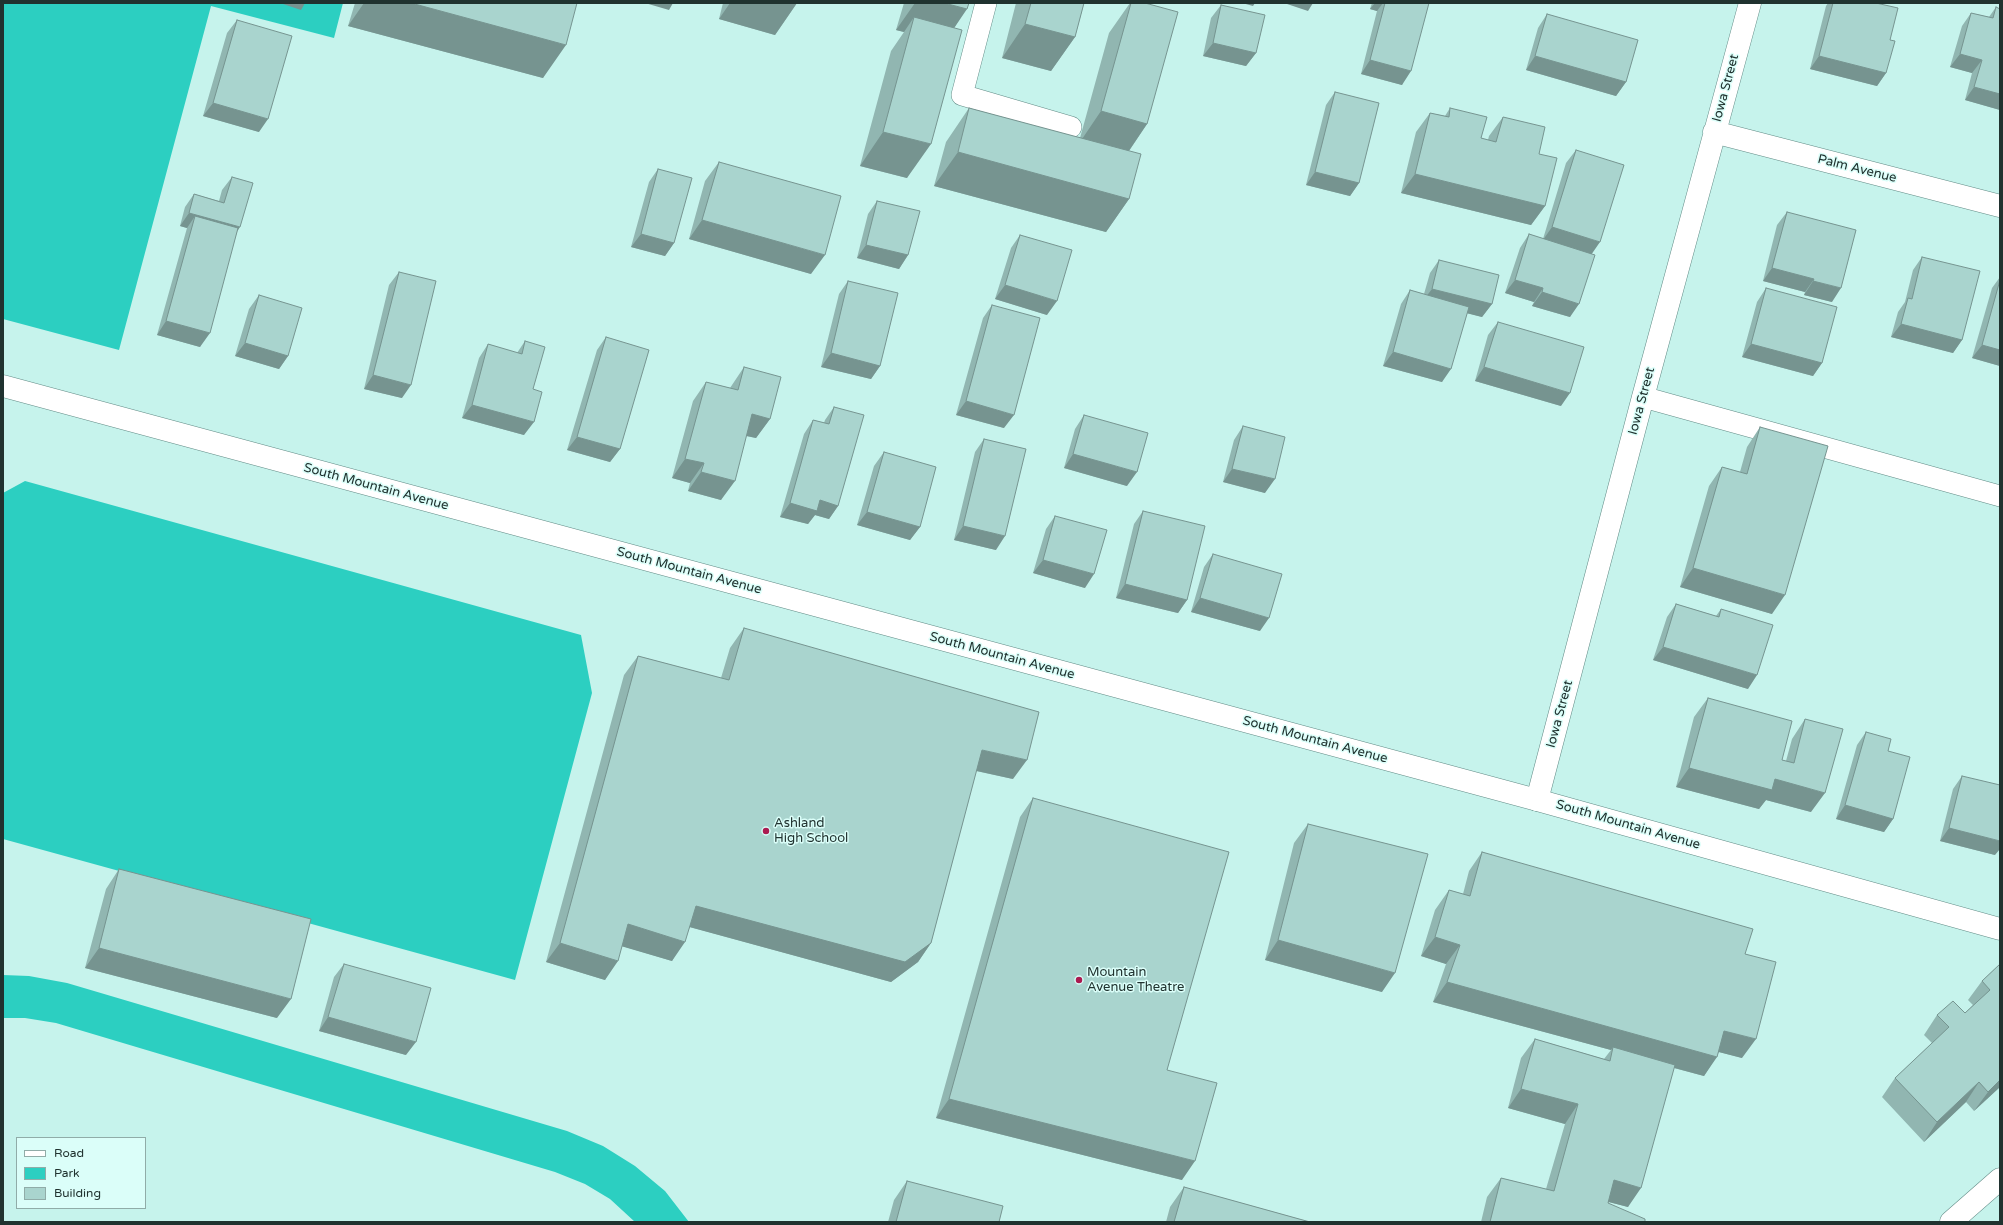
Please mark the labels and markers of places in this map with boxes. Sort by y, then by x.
place label: Ashland High School [774,816,848,847]
marker: Ashland High School [761,826,771,836]
place label: Mountain Avenue Theatre [1087,965,1184,996]
marker: Mountain Avenue Theatre [1074,975,1084,985]

